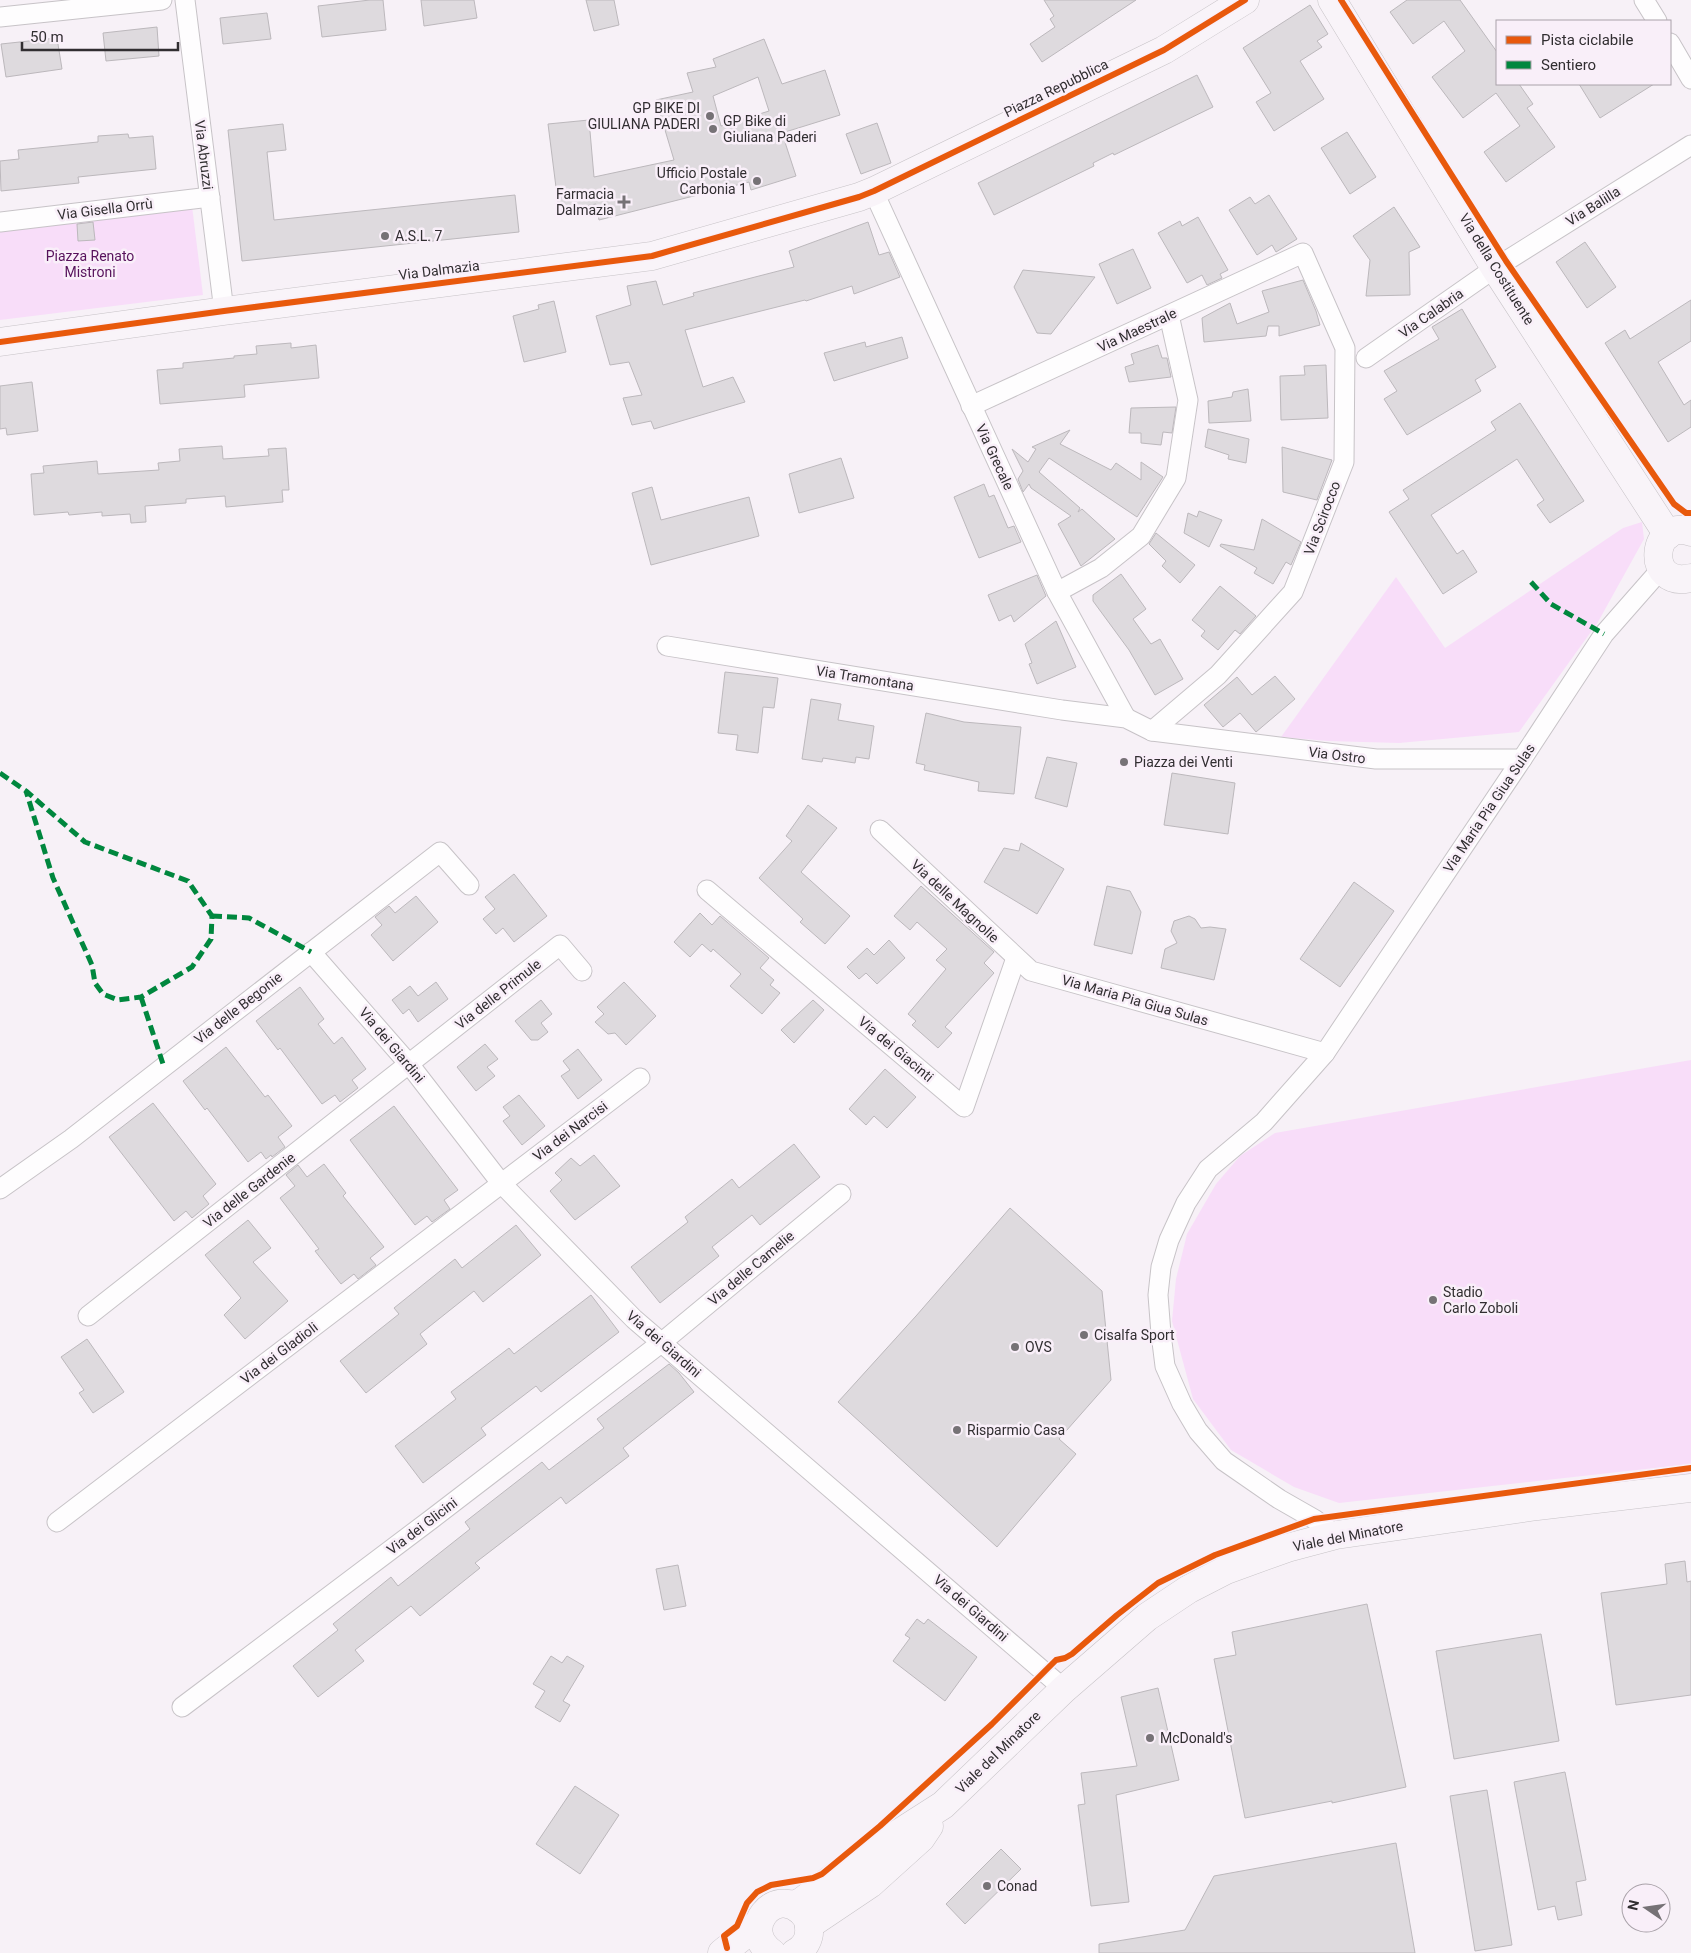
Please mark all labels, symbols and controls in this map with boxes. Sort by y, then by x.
scale bar [22,20,179,52]
legend [1496,20,1671,85]
text: 50 m [30,28,64,46]
text: Pista ciclabile [1541,31,1634,49]
street label: Piazza Repubblica [1001,56,1111,120]
text: Sentiero [1541,56,1596,74]
place label: GP BIKE DI GIULIANA PADERI [588,100,700,132]
marker: GP BIKE DI GIULIANA PADERI [704,110,716,122]
place label: GP Bike di Giuliana Paderi [723,113,817,145]
street label: Via Abruzzi [192,119,216,191]
marker: GP Bike di Giuliana Paderi [707,123,719,135]
place label: Ufficio Postale Carbonia 1 [657,165,747,197]
marker: Ufficio Postale Carbonia 1 [751,175,763,187]
street label: Via Balilla [1563,183,1623,229]
place label: Farmacia Dalmazia [556,186,614,218]
street label: Via Gisella Orrù [57,195,153,223]
marker: Farmacia Dalmazia [618,196,630,208]
street label: Via della Costituente [1456,210,1538,328]
place label: A.S.L. 7 [395,228,443,244]
marker: A.S.L. 7 [379,230,391,242]
park label: Piazza Renato Mistroni [46,248,134,280]
street label: Via Dalmazia [398,257,480,283]
street label: Via Calabria [1396,285,1466,341]
street label: Via Maestrale [1095,305,1179,355]
street label: Via Grecale [973,422,1017,492]
street label: Via Scirocco [1301,479,1343,557]
street label: Via Tramontana [815,662,915,694]
street label: Via Maria Pia Giua Sulas [1440,741,1538,875]
street label: Via Ostro [1308,744,1366,766]
place label: Piazza dei Venti [1134,754,1233,770]
marker: Piazza dei Venti [1118,756,1130,768]
street label: Via delle Magnolie [908,856,1002,946]
street label: Via delle Primule [452,956,544,1032]
street label: Via delle Begonie [191,969,285,1047]
street label: Via Maria Pia Giua Sulas [1060,971,1210,1029]
street label: Via dei Giardini [356,1004,428,1086]
street label: Via dei Giacinti [855,1013,937,1085]
street label: Via dei Narcisi [530,1098,610,1164]
street label: Via delle Gardenie [200,1149,298,1231]
street label: Via delle Camelie [705,1227,797,1309]
place label: Stadio Carlo Zoboli [1443,1284,1518,1316]
marker: Stadio Carlo Zoboli [1427,1294,1439,1306]
street label: Via dei Giardini [624,1307,704,1381]
street label: Via dei Gladioli [237,1319,321,1387]
place label: Cisalfa Sport [1094,1327,1175,1343]
marker: Cisalfa Sport [1078,1329,1090,1341]
place label: OVS [1025,1339,1052,1355]
marker: OVS [1009,1341,1021,1353]
place label: Risparmio Casa [967,1422,1065,1438]
marker: Risparmio Casa [951,1424,963,1436]
street label: Via dei Glicini [384,1494,460,1558]
street label: Viale del Minatore [1292,1517,1404,1555]
street label: Via dei Giardini [931,1571,1011,1645]
street label: Viale del Minatore [952,1707,1044,1797]
place label: McDonald's [1160,1730,1233,1746]
marker: McDonald's [1144,1732,1156,1744]
place label: Conad [997,1878,1037,1894]
marker: Conad [981,1880,993,1892]
north arrow [1621,1883,1671,1933]
text: N [1624,1898,1642,1912]

